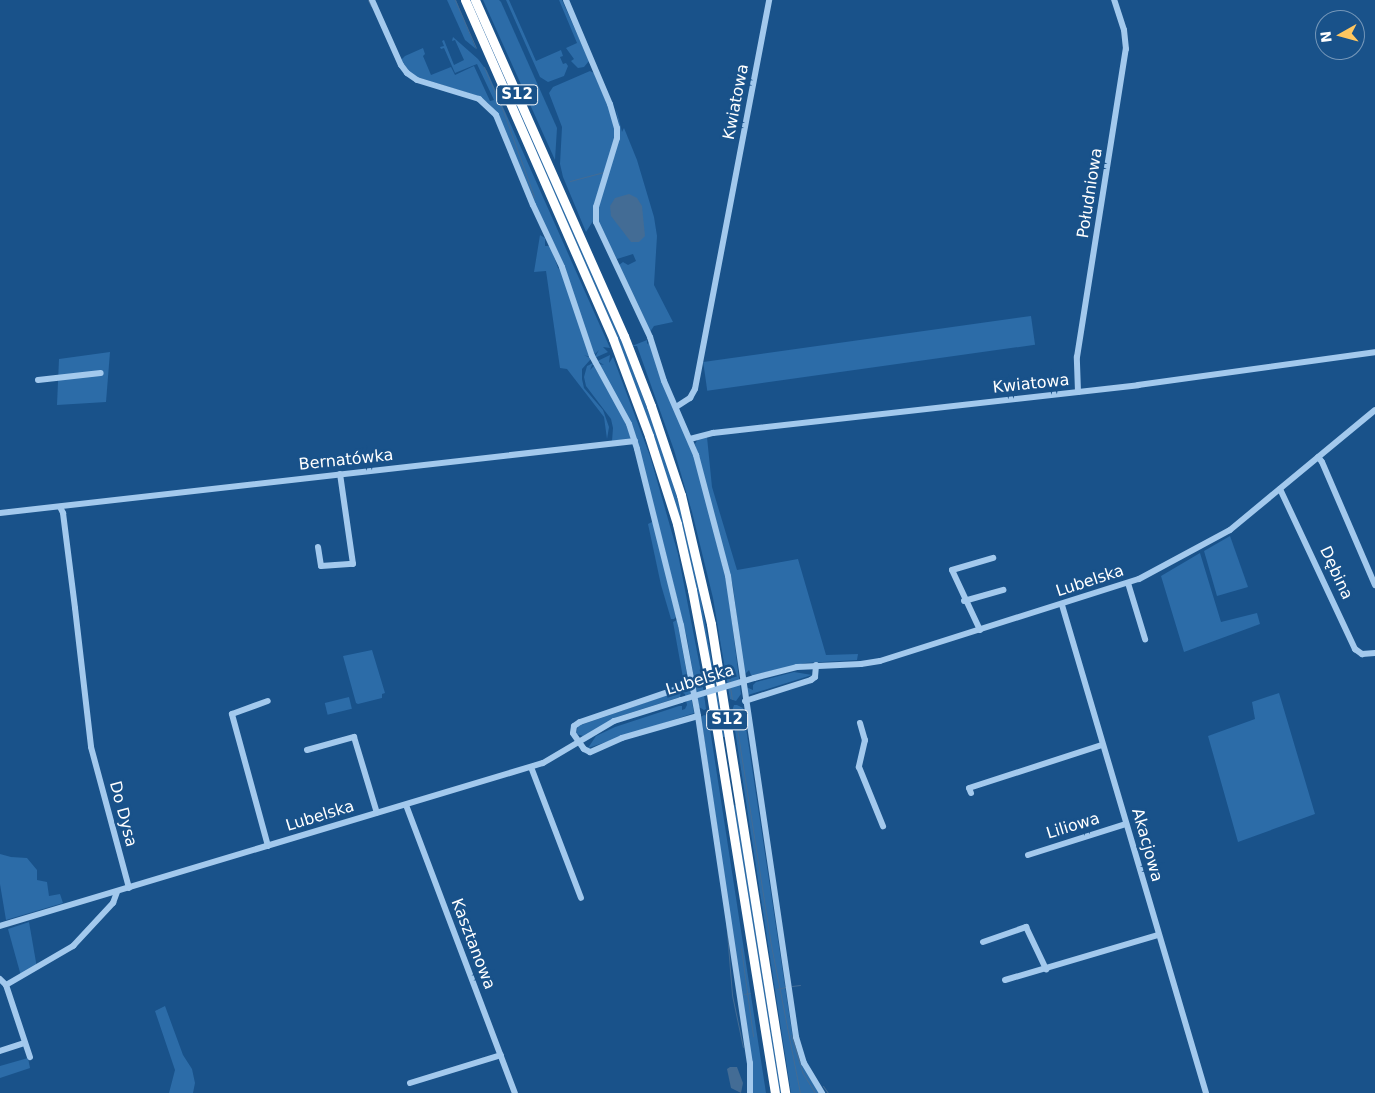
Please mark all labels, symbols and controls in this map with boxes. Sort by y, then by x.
north arrow [1315,10,1365,60]
text: N [1317,30,1335,43]
street label: Kwiatowa [719,62,753,142]
road number: S12 [496,82,538,108]
street label: Południowa [1073,147,1107,239]
street label: Kwiatowa [992,370,1070,398]
street label: Bernatówka [298,445,394,475]
street label: Dębina [1315,543,1357,603]
street label: Lubelska [1054,561,1126,601]
street label: Lubelska [664,661,736,699]
road number: S12 [706,708,748,732]
street label: Do Dysa [105,779,141,849]
street label: Lubelska [284,797,356,835]
street label: Akacjowa [1127,806,1167,884]
street label: Liliowa [1044,809,1102,843]
street label: Kasztanowa [447,896,499,992]

